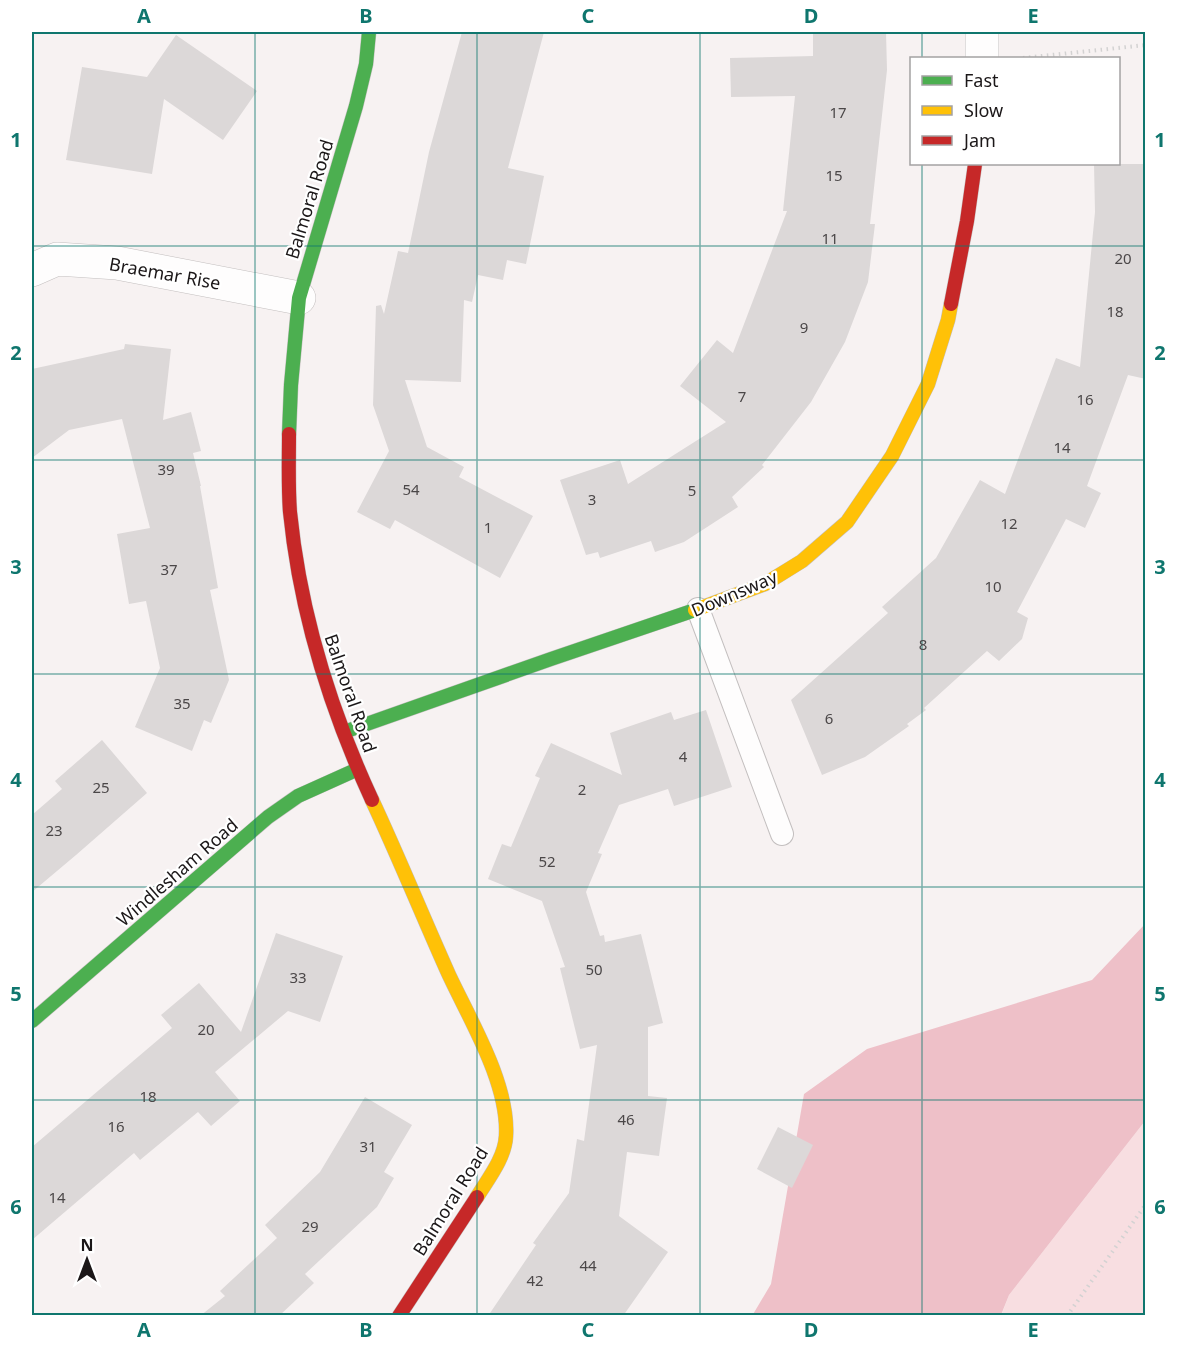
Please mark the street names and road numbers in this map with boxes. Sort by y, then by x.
street label: Balmoral Road [279,136,339,262]
street label: Braemar Rise [107,251,223,295]
street label: Downsway [687,564,781,622]
street label: Balmoral Road [319,631,383,755]
street label: Windlesham Road [111,813,243,931]
street label: Balmoral Road [407,1142,493,1260]

